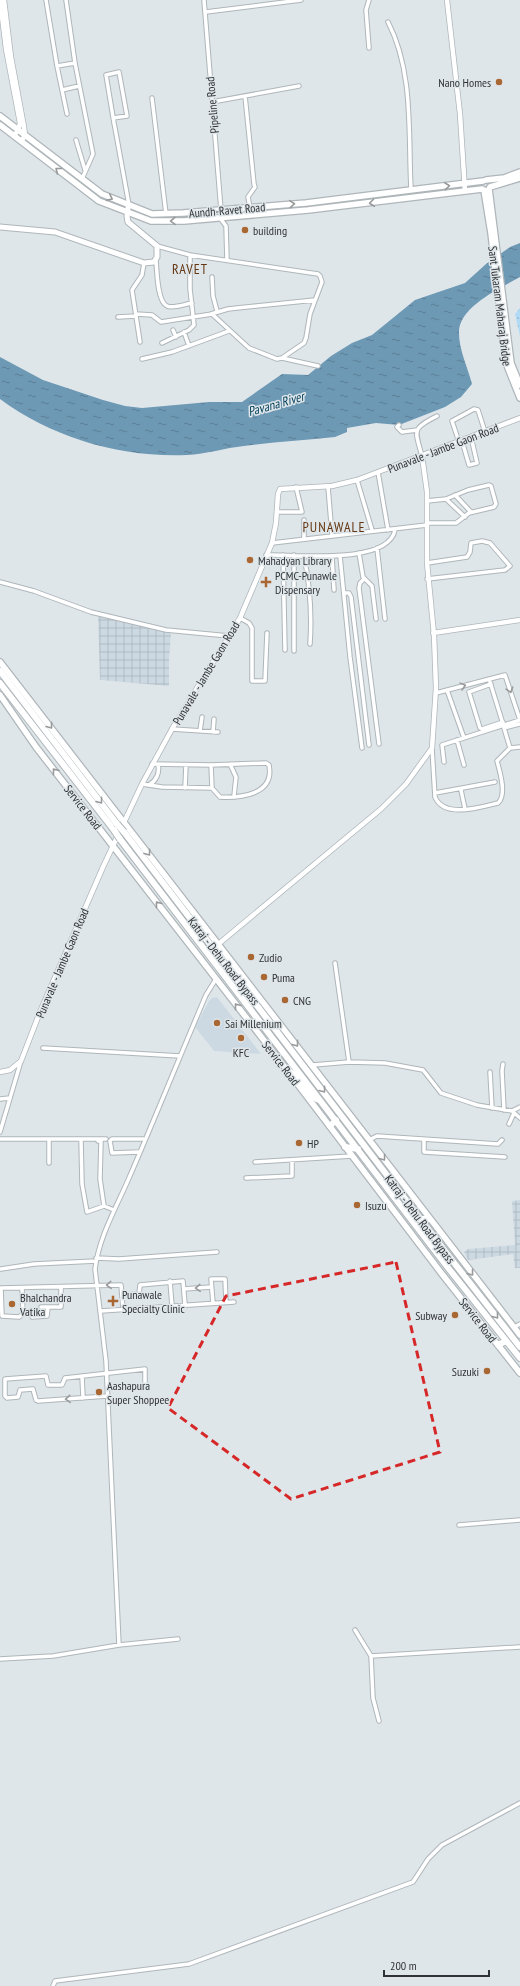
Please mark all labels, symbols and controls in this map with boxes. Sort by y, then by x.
place label: Nano Homes [438,75,491,90]
street label: Pipeline Road [202,76,222,134]
marker: Nano Homes [494,77,504,87]
one-way arrow [55,167,62,174]
one-way arrow [444,182,450,191]
one-way arrow [106,193,113,201]
one-way arrow [369,198,375,207]
street label: Aundh-Ravet Road [188,199,266,221]
one-way arrow [289,200,295,209]
one-way arrow [170,217,176,225]
place label: building [253,223,287,238]
marker: building [240,225,250,235]
street label: Sant Tukaram Maharaj Bridge [485,245,515,367]
district label: RAVET [172,260,208,278]
water label: Pavana River [246,387,308,420]
street label: Punavale - Jambe Gaon Road [385,420,501,476]
district label: PUNAWALE [303,518,365,536]
place label: Mahadyan Library [258,553,332,568]
marker: Mahadyan Library [245,555,255,565]
place label: PCMC-Punawle Dispensary [275,568,337,597]
marker: PCMC-Punawle Dispensary [260,576,272,588]
street label: Punavale - Jambe Gaon Road [169,619,243,727]
one-way arrow [459,682,466,691]
one-way arrow [505,686,514,693]
one-way arrow [45,721,52,728]
one-way arrow [53,769,60,776]
street label: Service Road [61,782,105,832]
one-way arrow [95,797,103,804]
one-way arrow [143,848,150,855]
one-way arrow [155,901,162,908]
street label: Punavale - Jambe Gaon Road [32,906,92,1020]
street label: Katraj - Dehu Road Bypass [185,914,263,1008]
place label: Zudio [259,950,282,965]
marker: Zudio [246,952,256,962]
place label: Puma [272,970,295,985]
marker: Puma [259,972,269,982]
place label: CNG [293,993,311,1008]
marker: CNG [280,995,290,1005]
one-way arrow [235,1004,242,1011]
place label: Sai Millenium [225,1016,282,1031]
marker: Sai Millenium [212,1018,222,1028]
marker: KFC [236,1033,246,1043]
street label: Service Road [259,1038,303,1088]
one-way arrow [291,1039,298,1046]
place label: KFC [233,1045,250,1060]
one-way arrow [318,1086,325,1093]
place label: HP [307,1136,319,1151]
marker: HP [294,1138,304,1148]
one-way arrow [379,1154,386,1161]
street label: Katraj - Dehu Road Bypass [382,1171,458,1267]
place label: Isuzu [365,1198,387,1213]
marker: Isuzu [352,1200,362,1210]
one-way arrow [466,1268,473,1275]
one-way arrow [106,1281,112,1290]
one-way arrow [195,1283,201,1292]
place label: Punawale Specialty Clinic [122,1287,185,1316]
place label: Bhalchandra Vatika [19,1290,72,1319]
marker: Punawale Specialty Clinic [107,1295,119,1307]
street label: Service Road [456,1295,500,1345]
marker: Bhalchandra Vatika [7,1299,17,1309]
place label: Subway [415,1308,447,1323]
marker: Subway [450,1310,460,1320]
one-way arrow [491,1311,498,1318]
place label: Suzuki [452,1364,479,1379]
marker: Suzuki [482,1366,492,1376]
place label: Aashapura Super Shoppee [107,1378,169,1407]
marker: Aashapura Super Shoppee [94,1387,104,1397]
one-way arrow [65,1395,71,1404]
scale bar [384,1952,489,1978]
text: 200 m [390,1958,417,1973]

